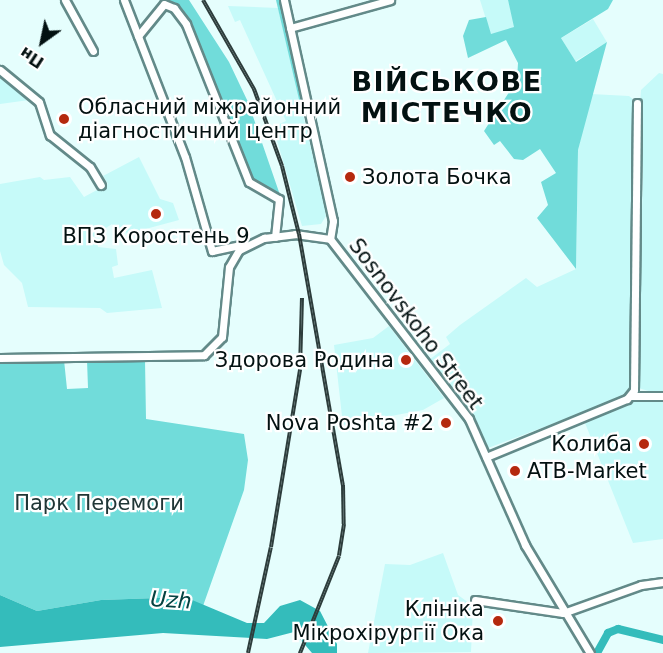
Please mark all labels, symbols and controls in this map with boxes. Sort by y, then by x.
north arrow [12,12,72,72]
text: Пн [17,43,47,72]
district label: ВІЙСЬКОВЕ МІСТЕЧКО [351,65,543,128]
place label: Обласний міжрайонний діагностичний центр [78,94,341,144]
marker: Обласний міжрайонний діагностичний центр [55,110,73,128]
place label: Золота Бочка [362,164,512,190]
marker: Золота Бочка [343,170,357,184]
marker: ВПЗ Коростень 9 [149,207,163,221]
place label: ВПЗ Коростень 9 [62,223,250,249]
street label: Sosnovskoho Street [343,234,489,414]
place label: Здорова Родина [215,347,394,373]
marker: Здорова Родина [399,353,413,367]
place label: Nova Poshta #2 [266,410,434,436]
marker: Nova Poshta #2 [439,416,453,430]
place label: Колиба [551,431,632,457]
marker: Колиба [637,437,651,451]
place label: ATB-Market [527,458,647,484]
marker: ATB-Market [508,464,522,478]
park label: Парк Перемоги [14,490,184,516]
water label: Uzh [149,585,193,615]
place label: Клініка Мікрохірургії Ока [292,596,484,646]
marker: Клініка Мікрохірургії Ока [489,612,507,630]

